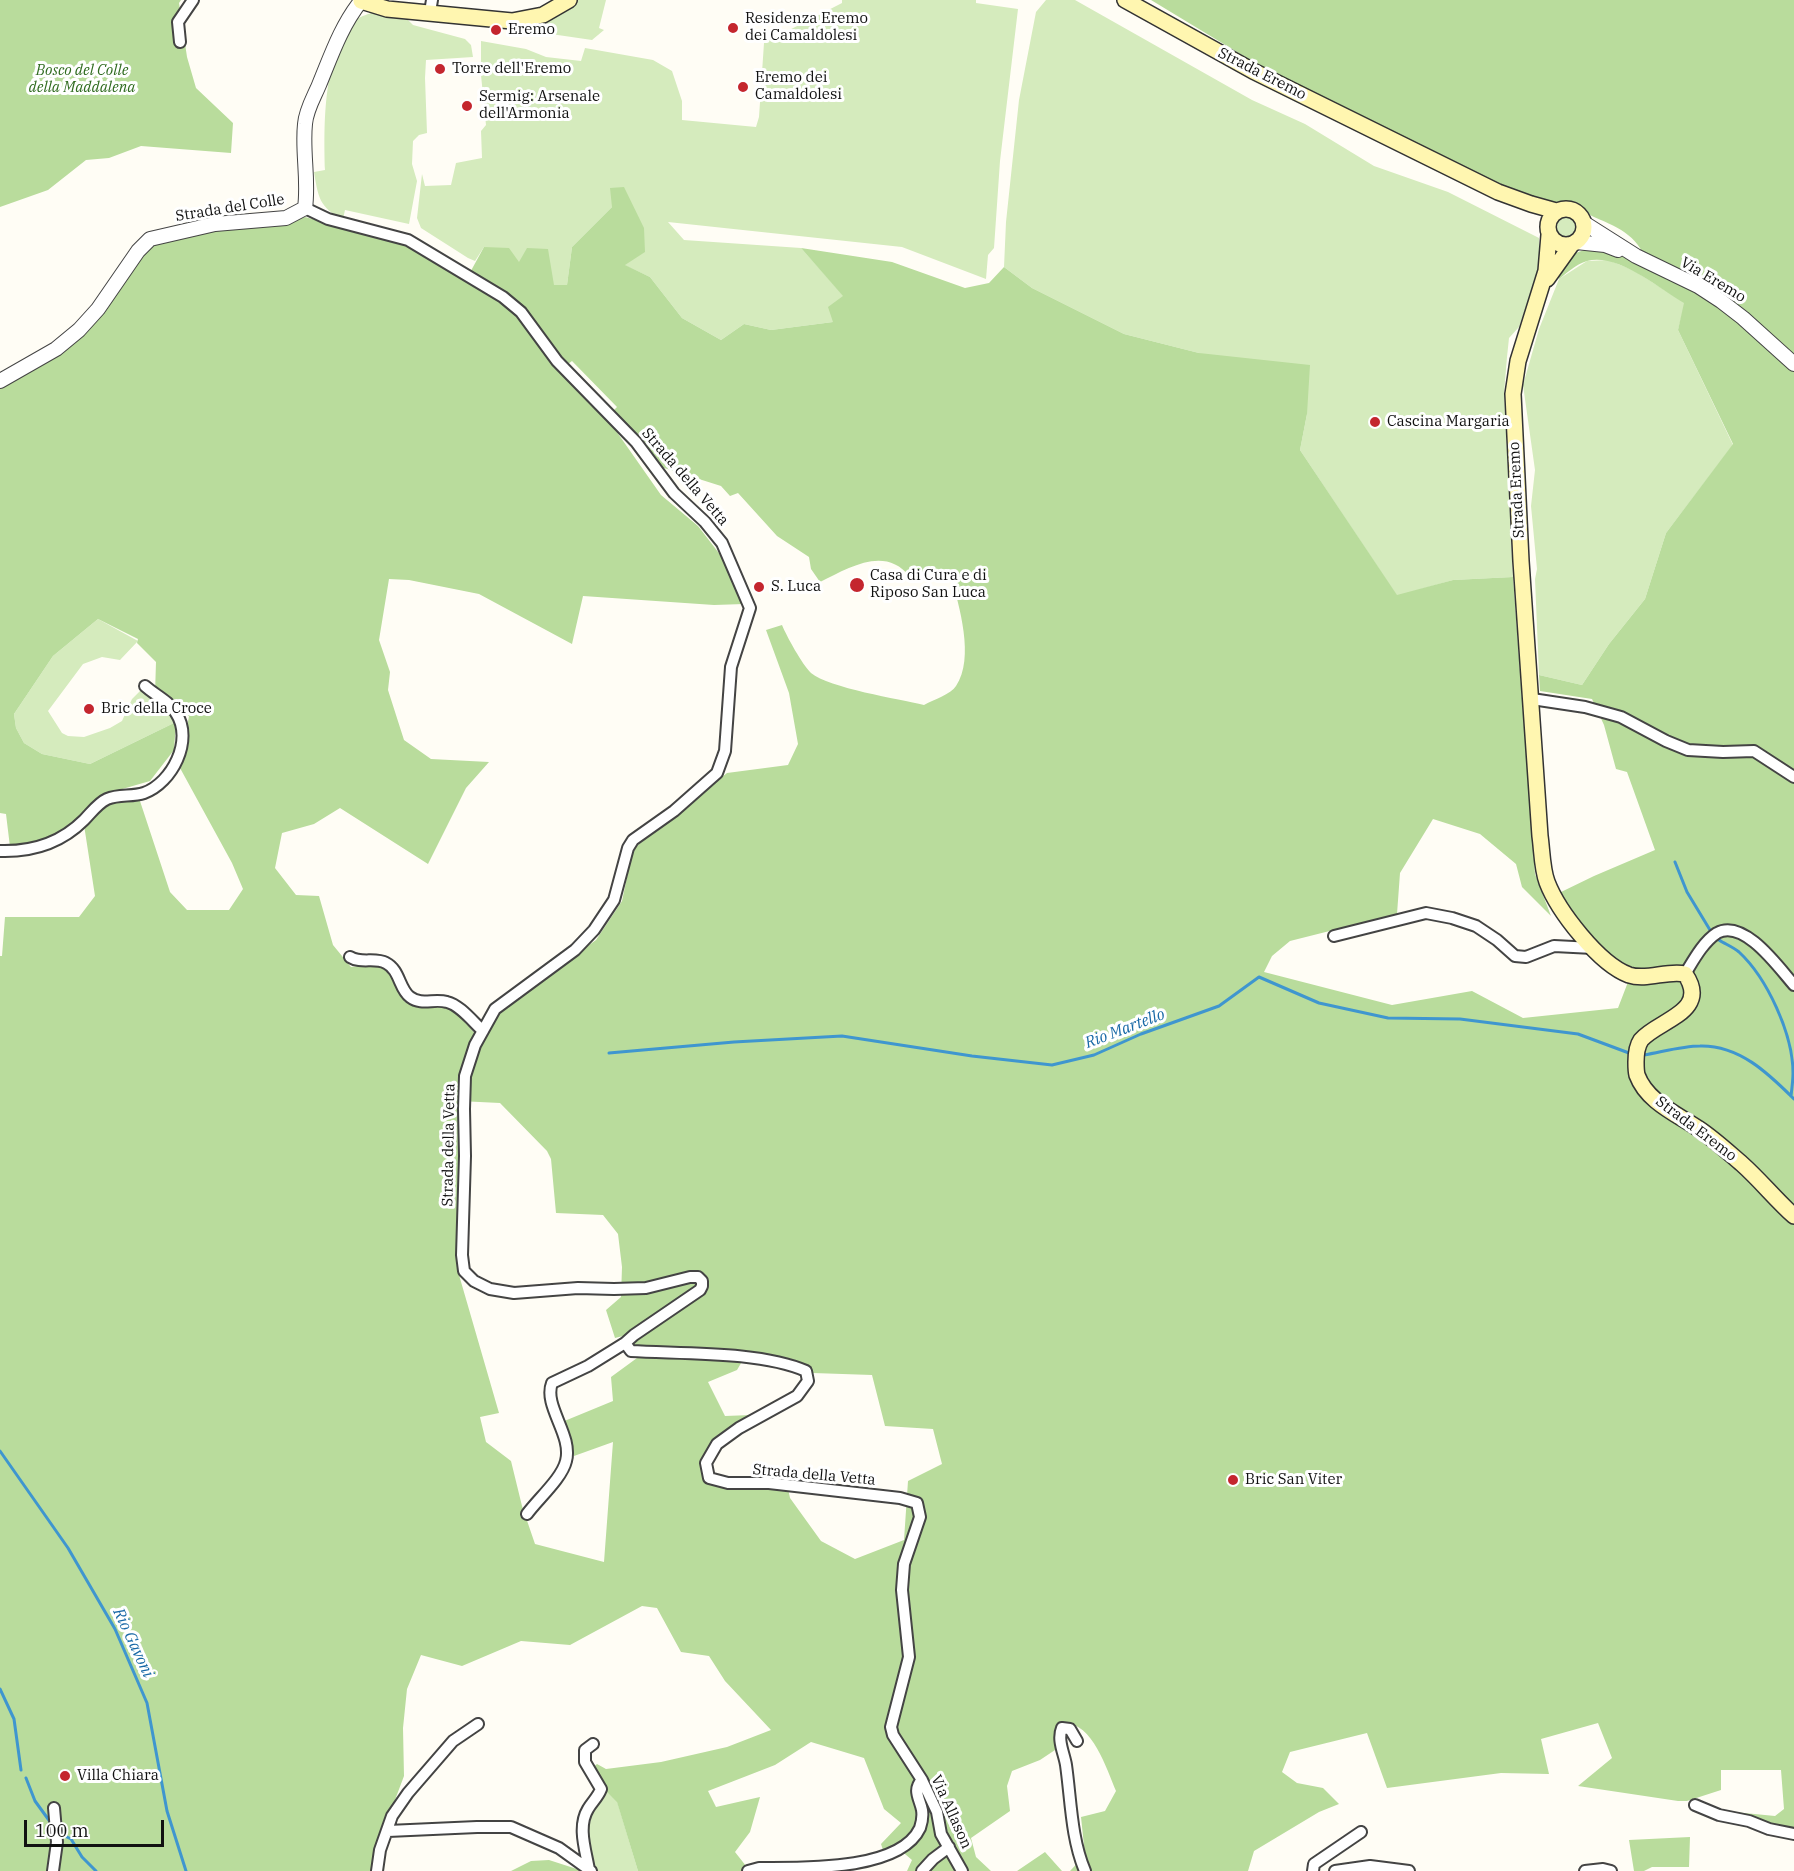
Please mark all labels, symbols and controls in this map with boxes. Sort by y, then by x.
place label: Residenza Eremo dei Camaldolesi [745,10,868,45]
place label: Eremo [508,21,555,39]
marker: Residenza Eremo dei Camaldolesi [726,21,740,35]
marker: Eremo [489,23,503,37]
street label: Strada Eremo [1215,44,1309,104]
place label: Torre dell'Eremo [452,60,571,78]
park label: Bosco del Colle della Maddalena [29,62,135,97]
marker: Torre dell'Eremo [433,62,447,76]
place label: Eremo dei Camaldolesi [755,69,842,104]
marker: Eremo dei Camaldolesi [736,80,750,94]
place label: Sermig: Arsenale dell'Armonia [479,88,600,123]
marker: Sermig: Arsenale dell'Armonia [460,99,474,113]
street label: Strada del Colle [174,191,286,225]
street label: Via Eremo [1677,253,1749,307]
place label: Cascina Margaria [1387,413,1510,431]
marker: Cascina Margaria [1368,415,1382,429]
street label: Strada della Vetta [638,425,732,529]
street label: Strada Eremo [1505,441,1529,539]
place label: Casa di Cura e di Riposo San Luca [870,567,987,602]
marker: Casa di Cura e di Riposo San Luca [848,576,866,594]
place label: S. Luca [771,578,821,596]
marker: S. Luca [752,580,766,594]
place label: Bric della Croce [101,700,212,718]
marker: Bric della Croce [82,702,96,716]
water label: Rio Martello [1082,1005,1168,1053]
street label: Strada della Vetta [439,1083,459,1207]
street label: Strada Eremo [1652,1093,1740,1165]
street label: Strada della Vetta [752,1461,876,1489]
place label: Bric San Viter [1245,1471,1342,1489]
marker: Bric San Viter [1226,1473,1240,1487]
water label: Rio Gavoni [109,1605,157,1681]
place label: Villa Chiara [77,1767,159,1785]
marker: Villa Chiara [58,1769,72,1783]
street label: Via Allason [927,1772,975,1852]
scale bar [27,1808,166,1846]
text: 100 m [35,1819,89,1842]

